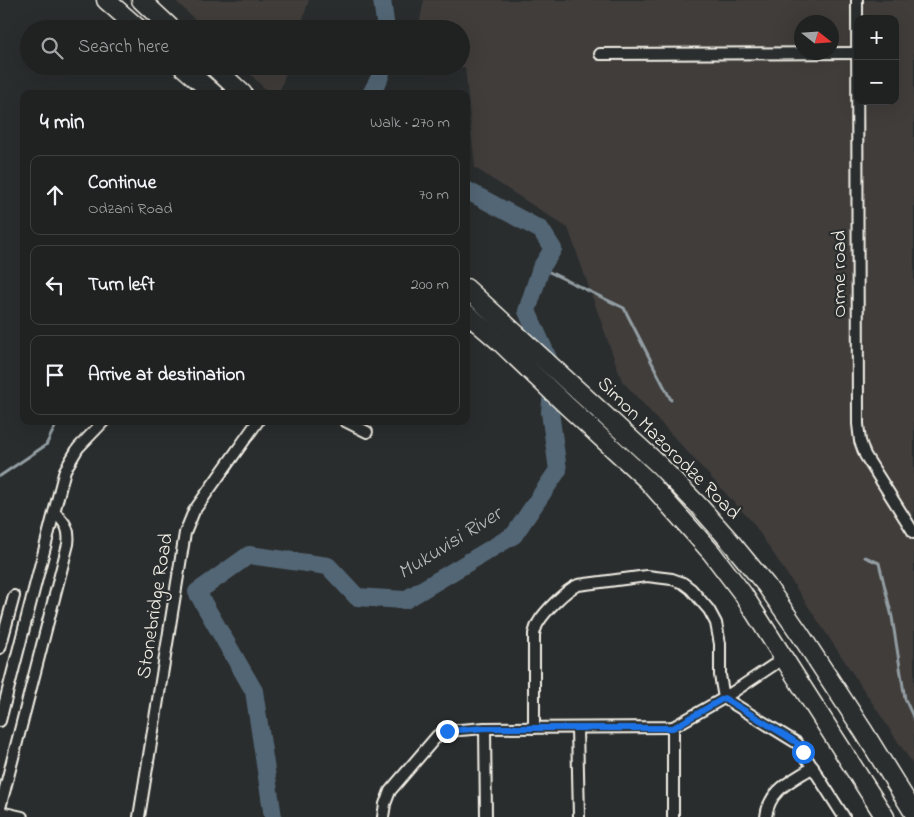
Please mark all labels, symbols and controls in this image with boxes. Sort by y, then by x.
north arrow [794,15,839,60]
map controls [854,15,899,105]
button: + [854,15,899,60]
search box [20,20,470,75]
icon: search [38,34,66,62]
text: Search here [78,34,169,61]
button: − [854,60,899,105]
text: 4 min [40,108,84,138]
text: Walk · 270 m [370,111,450,135]
text: Continue [88,170,156,197]
icon: ahead [41,181,69,209]
text: 70 m [419,183,449,207]
text: Odzani Road [88,197,172,221]
street label: Orme road [826,230,855,318]
icon: left [41,271,69,299]
text: Turn left [88,272,155,299]
text: 200 m [411,273,449,297]
icon: arrive [41,361,69,389]
text: Arrive at destination [88,362,245,389]
street label: Simon Mazorodze Road [590,371,746,527]
water label: Mukuvisi River [392,499,510,588]
street label: Stonebridge Road [130,531,183,681]
route end [436,720,459,743]
route start [792,741,815,764]

